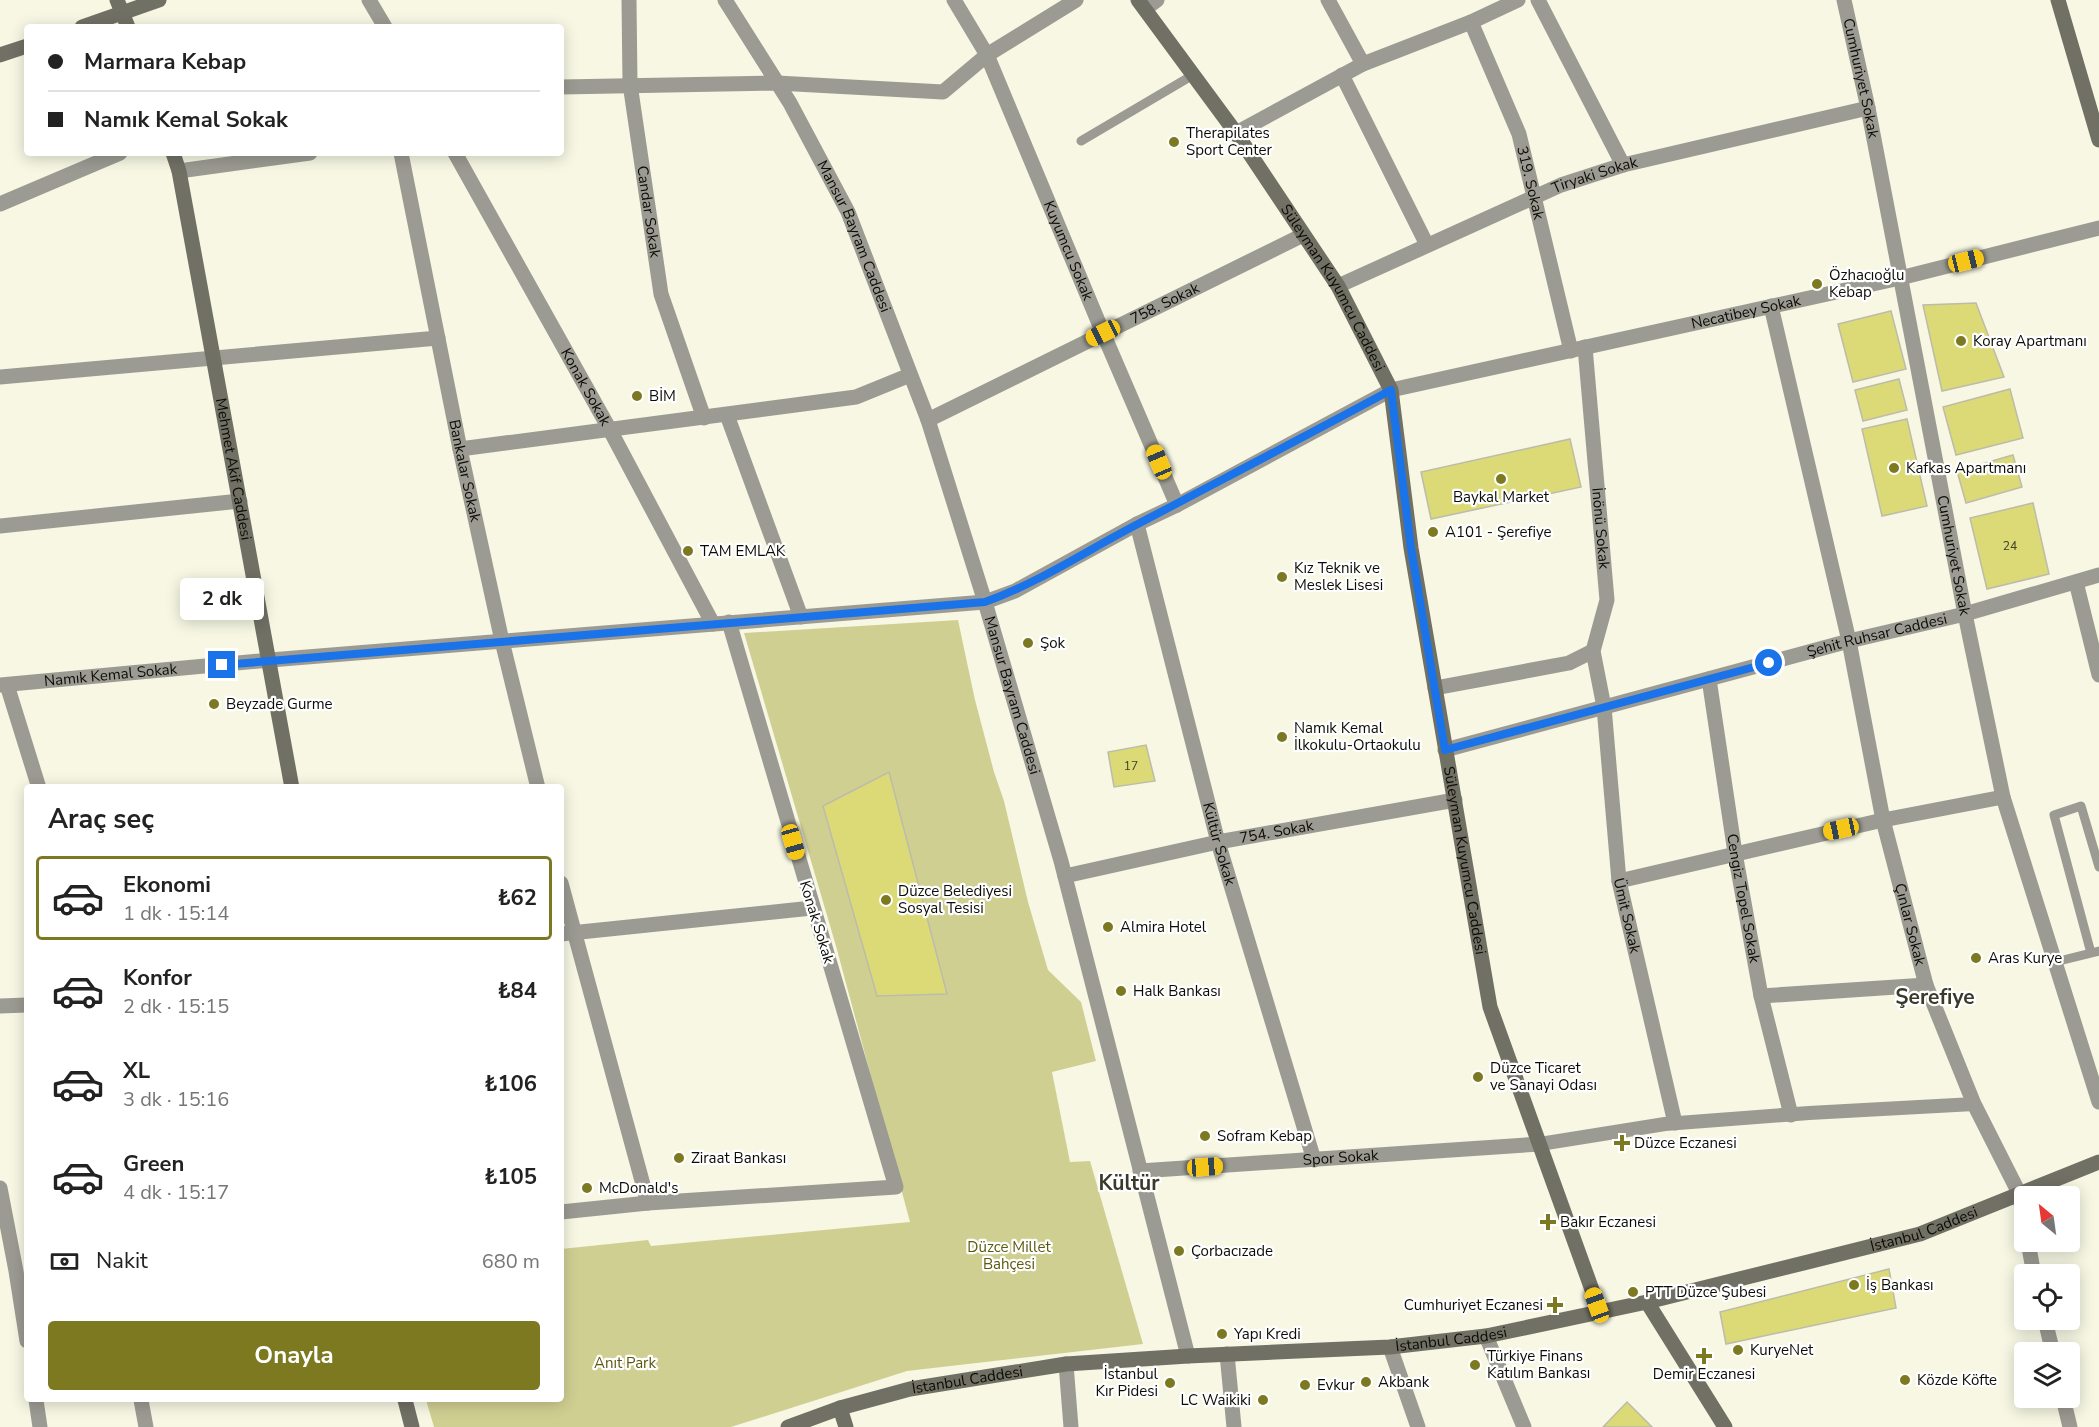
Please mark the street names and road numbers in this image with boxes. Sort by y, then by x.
street label: Cumhuriyet Sokak [1838,16,1884,140]
street label: 319. Sokak [1512,144,1549,222]
street label: Tiryaki Sokak [1548,152,1640,198]
street label: Mansur Bayram Caddesi [812,157,896,315]
street label: Candar Sokak [632,164,666,259]
street label: Kuyumcu Sokak [1039,198,1098,304]
street label: Süleyman Kuyumcu Caddesi [1276,200,1390,375]
street label: 758. Sokak [1127,277,1203,329]
street label: Necatibey Sokak [1689,290,1803,334]
street label: Konak Sokak [556,345,616,430]
street label: Mehmet Akif Caddesi [211,396,256,542]
street label: Bankalar Sokak [444,418,486,524]
street label: İnönü Sokak [1587,487,1614,571]
street label: Cumhuriyet Sokak [1932,493,1975,618]
street label: Şehit Ruhsar Caddesi [1805,608,1949,662]
street label: Mansur Bayram Caddesi [980,614,1045,777]
street label: Namık Kemal Sokak [43,659,178,691]
street label: Süleyman Kuyumcu Caddesi [1439,765,1491,956]
street label: Kültür Sokak [1198,800,1241,888]
street label: 754. Sokak [1238,815,1315,848]
street label: Cengiz Topel Sokak [1722,832,1765,965]
street label: Ümit Sokak [1609,876,1646,956]
street label: Konak Sokak [795,878,839,966]
street label: Çınlar Sokak [1890,881,1931,968]
street label: Spor Sokak [1302,1145,1380,1170]
street label: İstanbul Caddesi [1868,1202,1981,1256]
street label: İstanbul Caddesi [1394,1322,1509,1356]
street label: İstanbul Caddesi [910,1361,1024,1399]

